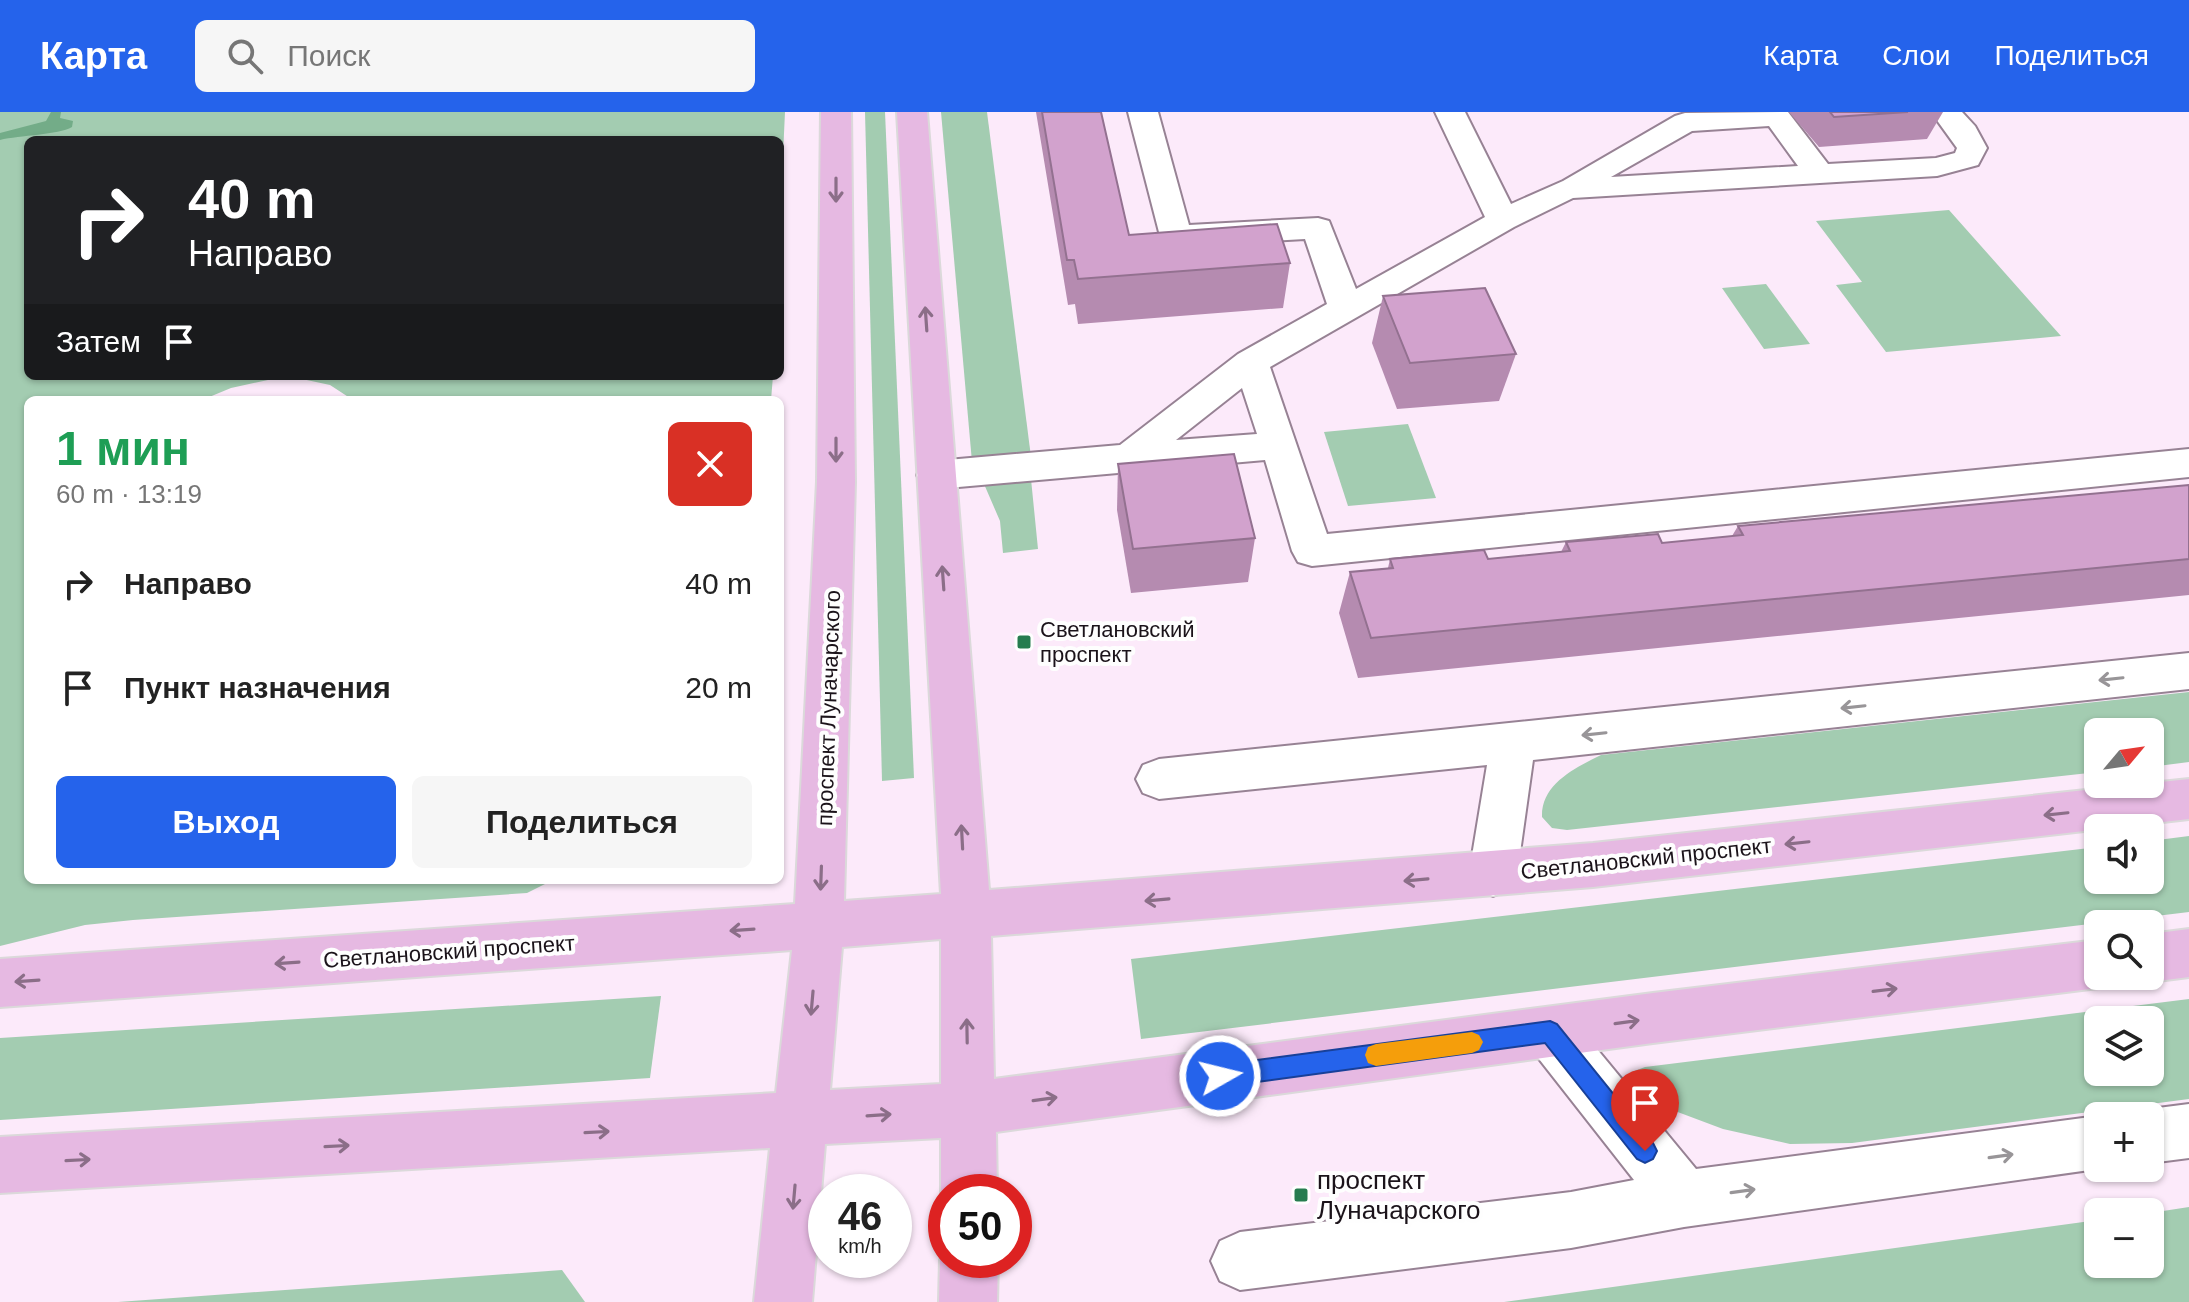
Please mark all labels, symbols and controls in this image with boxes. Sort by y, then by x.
search box [195,20,755,92]
icon: search [223,34,267,78]
text: Карта [40,35,147,77]
text: Поиск [287,39,370,72]
text: Карта [1763,40,1838,71]
text: Слои [1882,40,1950,71]
text: Поделиться [1994,40,2149,71]
text: 40 m [188,167,316,230]
icon: right [56,168,160,272]
one-way arrow [828,176,844,203]
text: Направо [188,233,332,274]
one-way arrow [918,306,933,333]
icon: arrive [157,320,201,364]
text: Затем [56,325,141,358]
text: 1 мин [56,422,190,475]
button: close [668,422,752,506]
one-way arrow [828,436,844,463]
text: 60 m · 13:19 [56,479,202,509]
icon: right [56,562,100,606]
one-way arrow [935,565,950,592]
text: Направо [124,567,252,600]
text: 40 m [685,567,752,600]
street label: проспект Луначарского [812,590,845,826]
place label: Светлановский проспект [1040,617,1195,667]
marker: Светлановский проспект [1015,633,1033,651]
icon: arrive [56,666,100,710]
text: Пункт назначения [124,671,391,704]
text: 20 m [685,671,752,704]
one-way arrow [2099,671,2125,686]
one-way arrow [1840,699,1867,714]
north arrow [2084,718,2164,798]
map controls [2084,718,2164,1278]
one-way arrow [1581,727,1608,742]
button: Выход [56,776,396,868]
button: Поделиться [412,776,752,868]
one-way arrow [2043,807,2070,822]
button: sound [2084,814,2164,894]
one-way arrow [954,824,969,851]
street label: Светлановский проспект [1519,833,1773,884]
one-way arrow [1784,835,1811,850]
one-way arrow [814,864,829,891]
one-way arrow [1403,873,1430,888]
one-way arrow [1144,893,1171,908]
button: search [2084,910,2164,990]
one-way arrow [729,923,756,938]
street label: Светлановский проспект [322,930,576,973]
one-way arrow [274,956,301,971]
one-way arrow [14,974,41,989]
one-way arrow [1872,982,1897,997]
one-way arrow [804,989,819,1016]
button: layers [2084,1006,2164,1086]
one-way arrow [1613,1014,1640,1029]
one-way arrow [959,1018,975,1045]
position arrow [1178,1034,1262,1118]
pin [1611,1069,1679,1151]
icon: arrive [1623,1081,1667,1125]
one-way arrow [1032,1091,1057,1106]
button: + [2084,1102,2164,1182]
one-way arrow [865,1107,892,1122]
one-way arrow [583,1124,610,1139]
one-way arrow [324,1138,350,1153]
one-way arrow [1988,1148,2013,1163]
one-way arrow [64,1153,91,1168]
place label: проспект Луначарского [1317,1165,1481,1225]
speed limit sign: 50 [928,1174,1032,1278]
one-way arrow [786,1183,801,1210]
one-way arrow [1730,1183,1755,1198]
marker: проспект Луначарского [1292,1186,1310,1204]
text: 46 [838,1194,882,1238]
button: − [2084,1198,2164,1278]
text: km/h [838,1235,882,1257]

